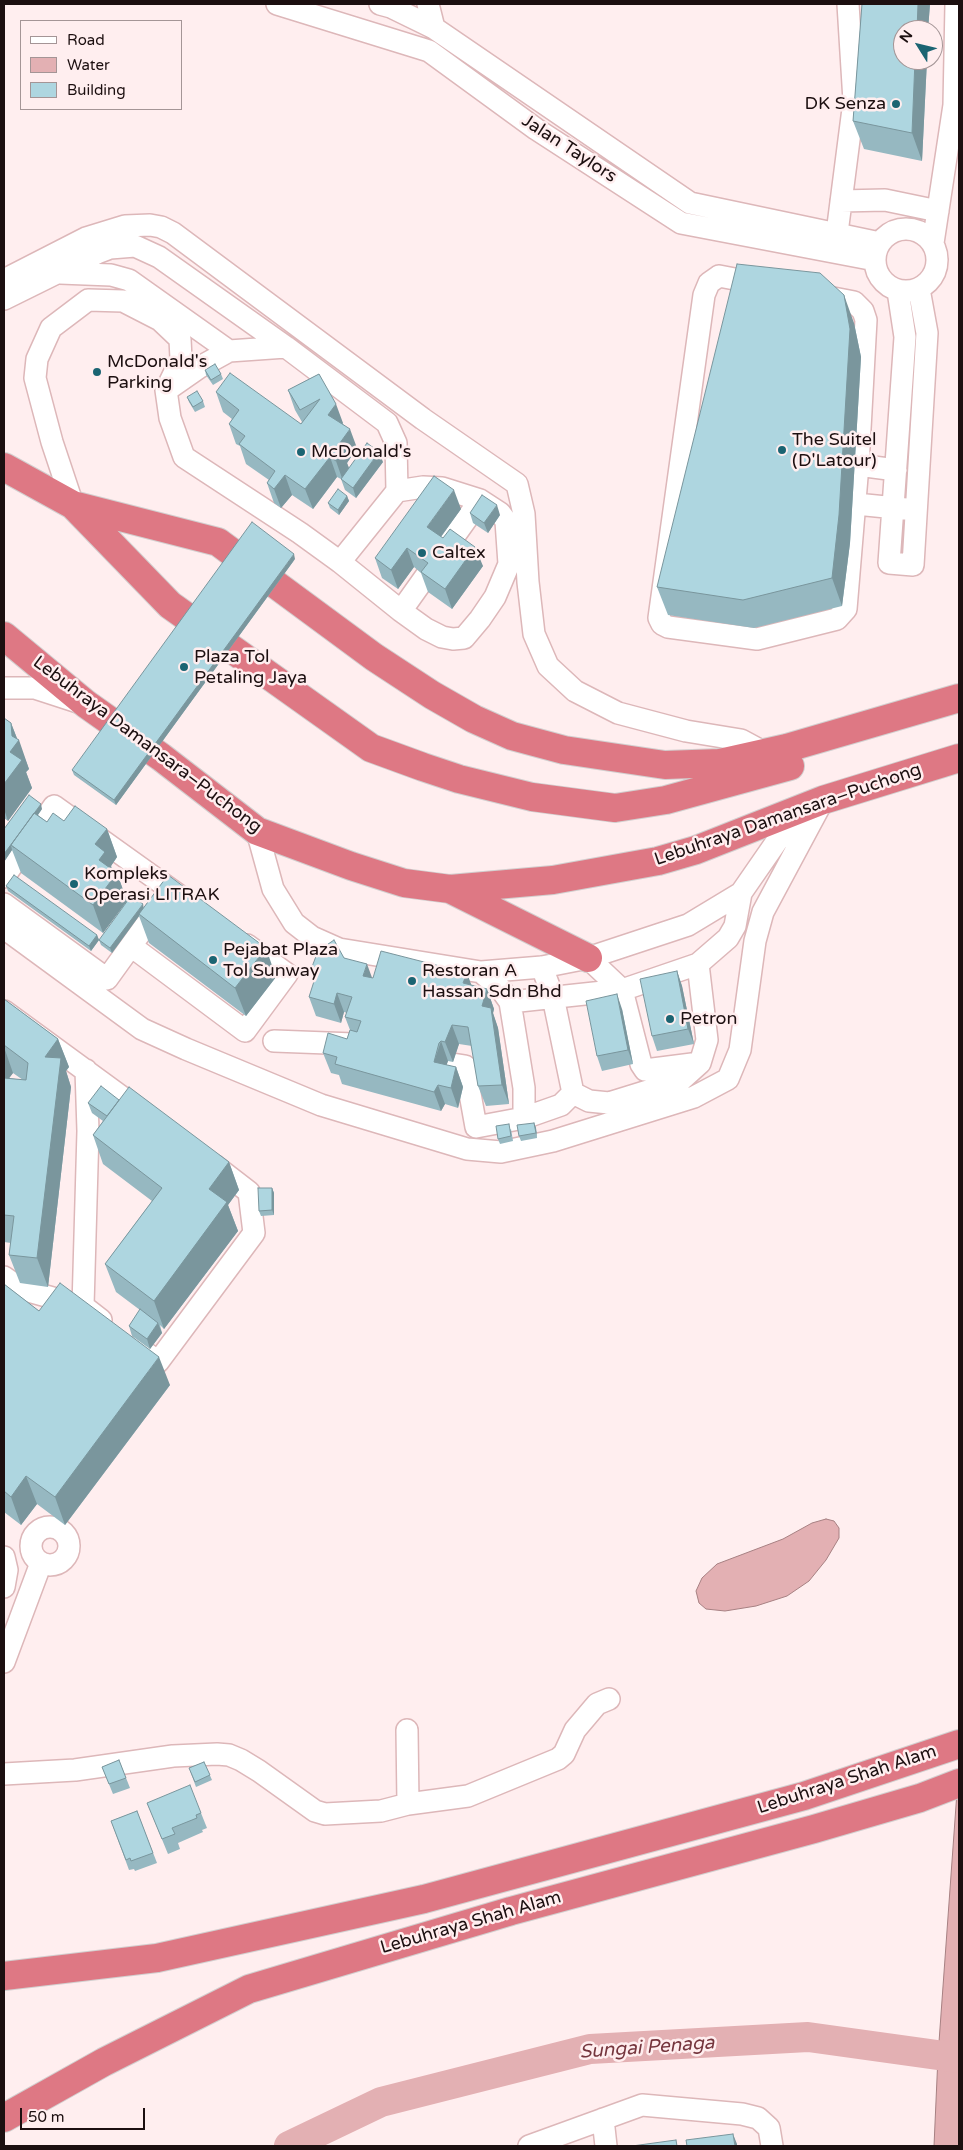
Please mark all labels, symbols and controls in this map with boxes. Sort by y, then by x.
legend [20,20,182,110]
north arrow [893,20,943,70]
text: N [896,27,916,46]
text: Road [67,31,105,49]
text: Water [67,56,110,74]
text: Building [67,81,126,99]
place label: DK Senza [804,93,886,115]
marker: DK Senza [890,98,902,110]
street label: Jalan Taylors [517,110,621,188]
place label: McDonald's Parking [107,351,207,394]
marker: McDonald's Parking [91,366,103,378]
place label: The Suitel (D'Latour) [792,429,876,472]
place label: McDonald's [311,441,411,463]
marker: The Suitel (D'Latour) [776,444,788,456]
marker: McDonald's [295,446,307,458]
place label: Caltex [432,542,486,564]
marker: Caltex [416,547,428,559]
place label: Plaza Tol Petaling Jaya [194,646,307,689]
street label: Lebuhraya Damansara–Puchong [28,652,266,838]
marker: Plaza Tol Petaling Jaya [178,661,190,673]
street label: Lebuhraya Damansara–Puchong [652,759,924,871]
place label: Kompleks Operasi LITRAK [84,863,220,906]
marker: Kompleks Operasi LITRAK [68,878,80,890]
place label: Pejabat Plaza Tol Sunway [223,939,338,982]
marker: Pejabat Plaza Tol Sunway [207,954,219,966]
place label: Restoran A Hassan Sdn Bhd [422,960,561,1002]
marker: Restoran A Hassan Sdn Bhd [406,975,418,987]
place label: Petron [680,1008,737,1030]
marker: Petron [664,1013,676,1025]
street label: Lebuhraya Shah Alam [755,1741,939,1819]
street label: Lebuhraya Shah Alam [378,1887,564,1959]
water label: Sungai Penaga [579,2032,715,2064]
scale bar [22,2098,148,2130]
text: 50 m [28,2108,65,2126]

